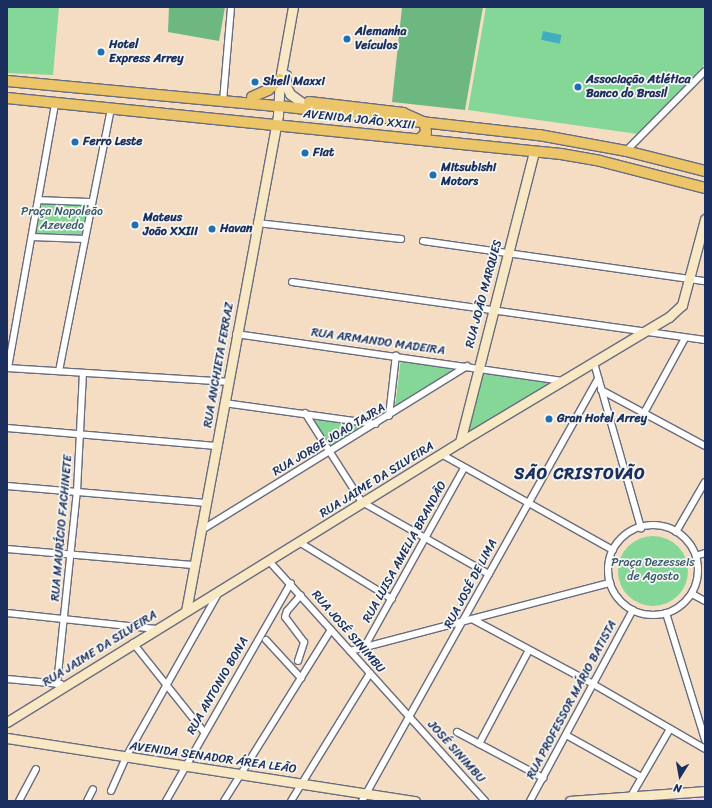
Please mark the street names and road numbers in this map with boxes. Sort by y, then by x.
street label: AVENIDA JOÃO XXIII [302,107,416,133]
street label: RUA JOÃO MARQUES [462,238,506,350]
street label: RUA ANCHIETA FERRAZ [201,301,237,429]
street label: RUA ARMANDO MADEIRA [310,325,446,359]
street label: RUA JORGE JOAO TAJRA [270,401,388,479]
street label: RUA JAIME DA SILVEIRA [317,439,437,521]
street label: RUA MAURÍCIO FACHINETE [48,455,76,601]
street label: RUA LUISA AMELIA BRANDÃO [360,479,450,625]
street label: RUA JOSÉ DE LIMA [441,536,501,632]
street label: RUA JOSÉ SINIMBU [308,587,388,677]
street label: RUA JAIME DA SILVEIRA [40,608,160,690]
street label: RUA PROFESSOR MÁRIO BATISTA [523,617,621,783]
street label: RUA ANTONIO BONA [184,635,252,737]
street label: JOSÉ SINIMBU [424,717,488,787]
street label: AVENIDA SENADOR ÁREA LEÃO [129,739,297,777]

